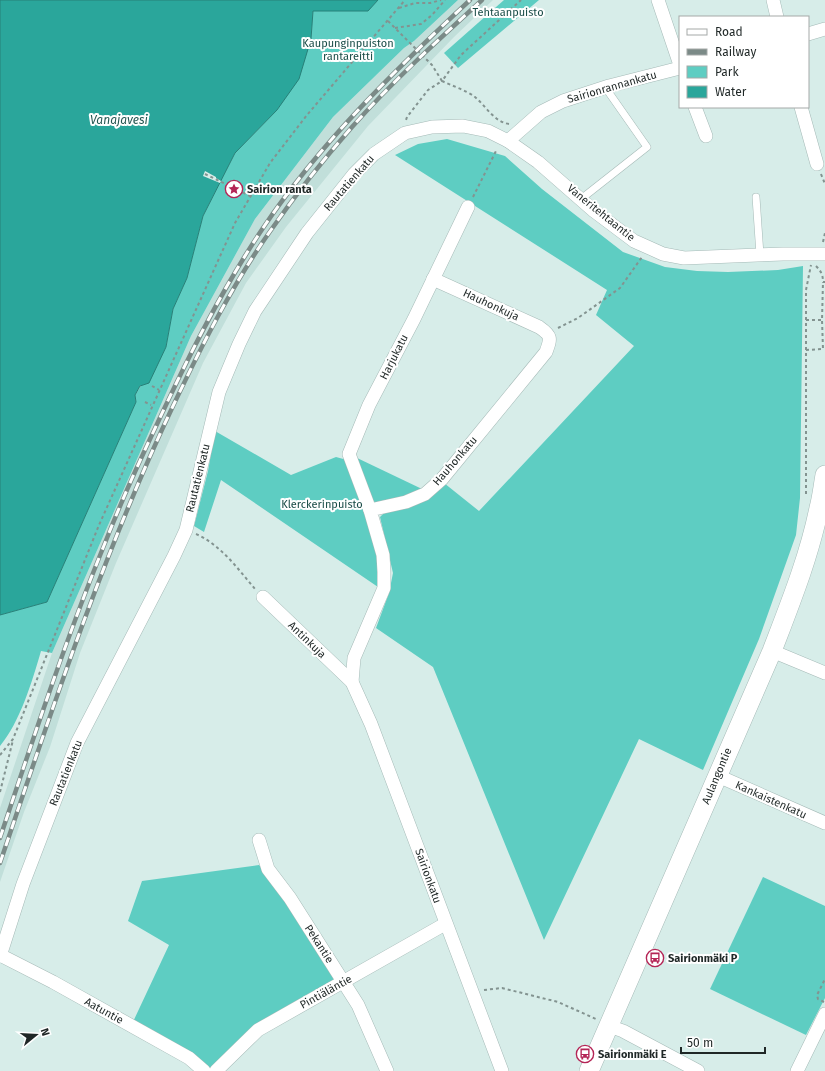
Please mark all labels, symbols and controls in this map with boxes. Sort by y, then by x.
park label: Tehtaanpuisto [472,6,544,19]
legend [679,16,809,108]
text: Road [715,25,743,39]
park label: Kaupunginpuiston rantareitti [302,37,394,63]
text: Railway [715,45,756,59]
text: Park [715,65,739,79]
street label: Sairionrannankatu [566,68,658,106]
text: Water [715,85,747,99]
water label: Vanajavesi [90,113,149,127]
street label: Rautatienkatu [321,152,377,214]
place icon: Sairion ranta [224,179,244,199]
street label: Vaneritehtaantie [565,182,637,244]
place label: Sairion ranta [247,183,312,196]
street label: Hauhonkuja [461,286,521,324]
street label: Harjukatu [377,332,411,382]
street label: Hauhonkatu [430,434,480,488]
street label: Rautatienkatu [183,442,213,514]
park label: Klerckerinpuisto [281,498,363,511]
street label: Antinkuja [285,619,329,661]
street label: Rautatienkatu [47,738,85,808]
street label: Aulangontie [699,746,735,806]
street label: Kankaistenkatu [733,778,809,822]
street label: Sairionkatu [412,847,444,905]
street label: Pekantie [302,922,336,966]
bus stop icon: Sairionmäki P [645,948,665,968]
place label: Sairionmäki P [668,952,738,965]
street label: Pintiäläntie [298,972,354,1012]
street label: Aatuntie [82,995,126,1027]
north arrow [16,1015,56,1055]
text: N [38,1027,52,1038]
scale bar [681,1029,765,1055]
text: 50 m [687,1036,713,1050]
bus stop icon: Sairionmäki E [575,1044,595,1064]
place label: Sairionmäki E [598,1048,667,1061]

